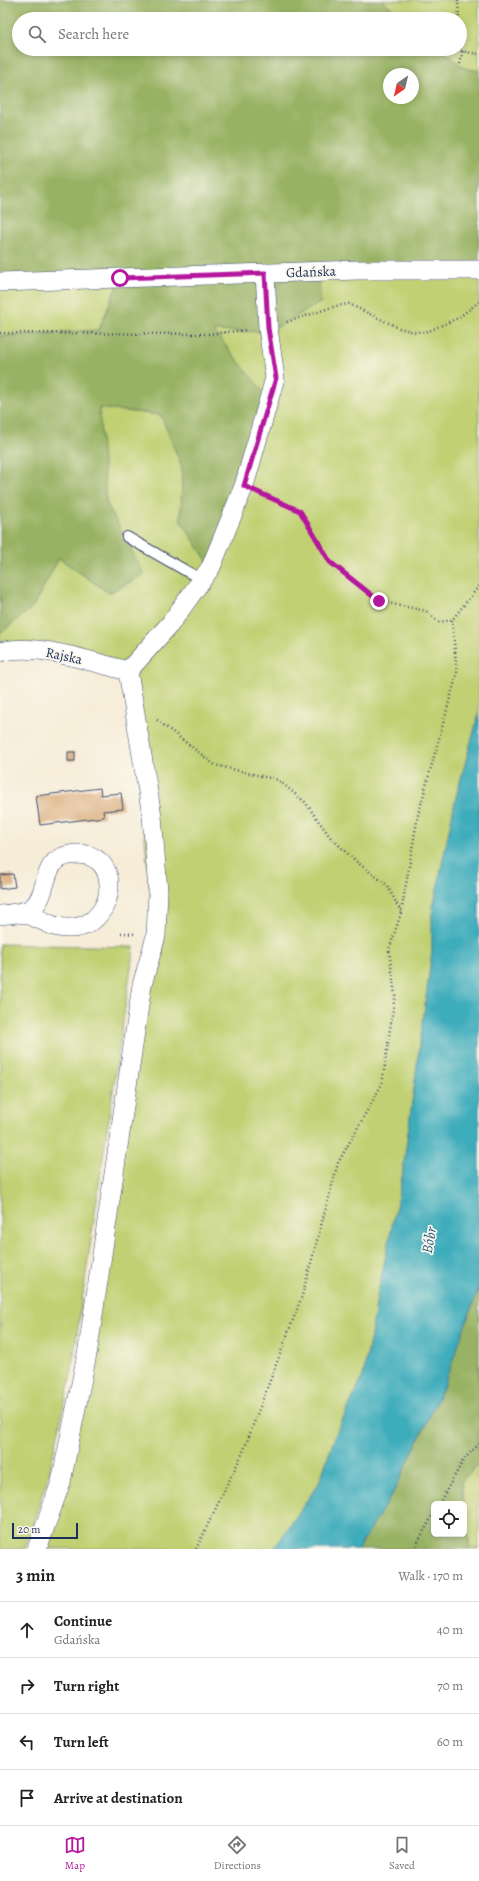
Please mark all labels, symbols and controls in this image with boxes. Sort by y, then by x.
search box [12,12,467,56]
icon: search [26,23,48,45]
text: Search here [58,24,129,44]
north arrow [383,68,419,104]
street label: Gdańska [286,262,337,282]
route start [111,269,129,287]
route end [370,592,388,610]
street label: Rajska [44,643,85,669]
water label: Bóbr [417,1224,441,1255]
map controls [431,1501,467,1537]
button: locate [431,1501,467,1537]
scale bar [12,1521,78,1540]
text: 20 m [18,1522,40,1537]
text: 3 min [16,1564,55,1587]
text: Walk · 170 m [398,1567,463,1584]
text: Continue [54,1611,112,1631]
icon: ahead [16,1619,38,1641]
text: 40 m [437,1621,463,1638]
text: Gdańska [54,1631,100,1648]
icon: right [16,1675,38,1697]
text: Turn right [54,1676,119,1696]
text: 70 m [437,1677,463,1694]
icon: left [16,1731,38,1753]
text: Turn left [54,1732,109,1752]
text: 60 m [437,1733,463,1750]
icon: arrive [16,1787,38,1809]
text: Arrive at destination [54,1788,183,1808]
tab: Map [64,1834,86,1873]
tab: Directions [214,1834,261,1873]
tab: Saved [389,1834,415,1873]

